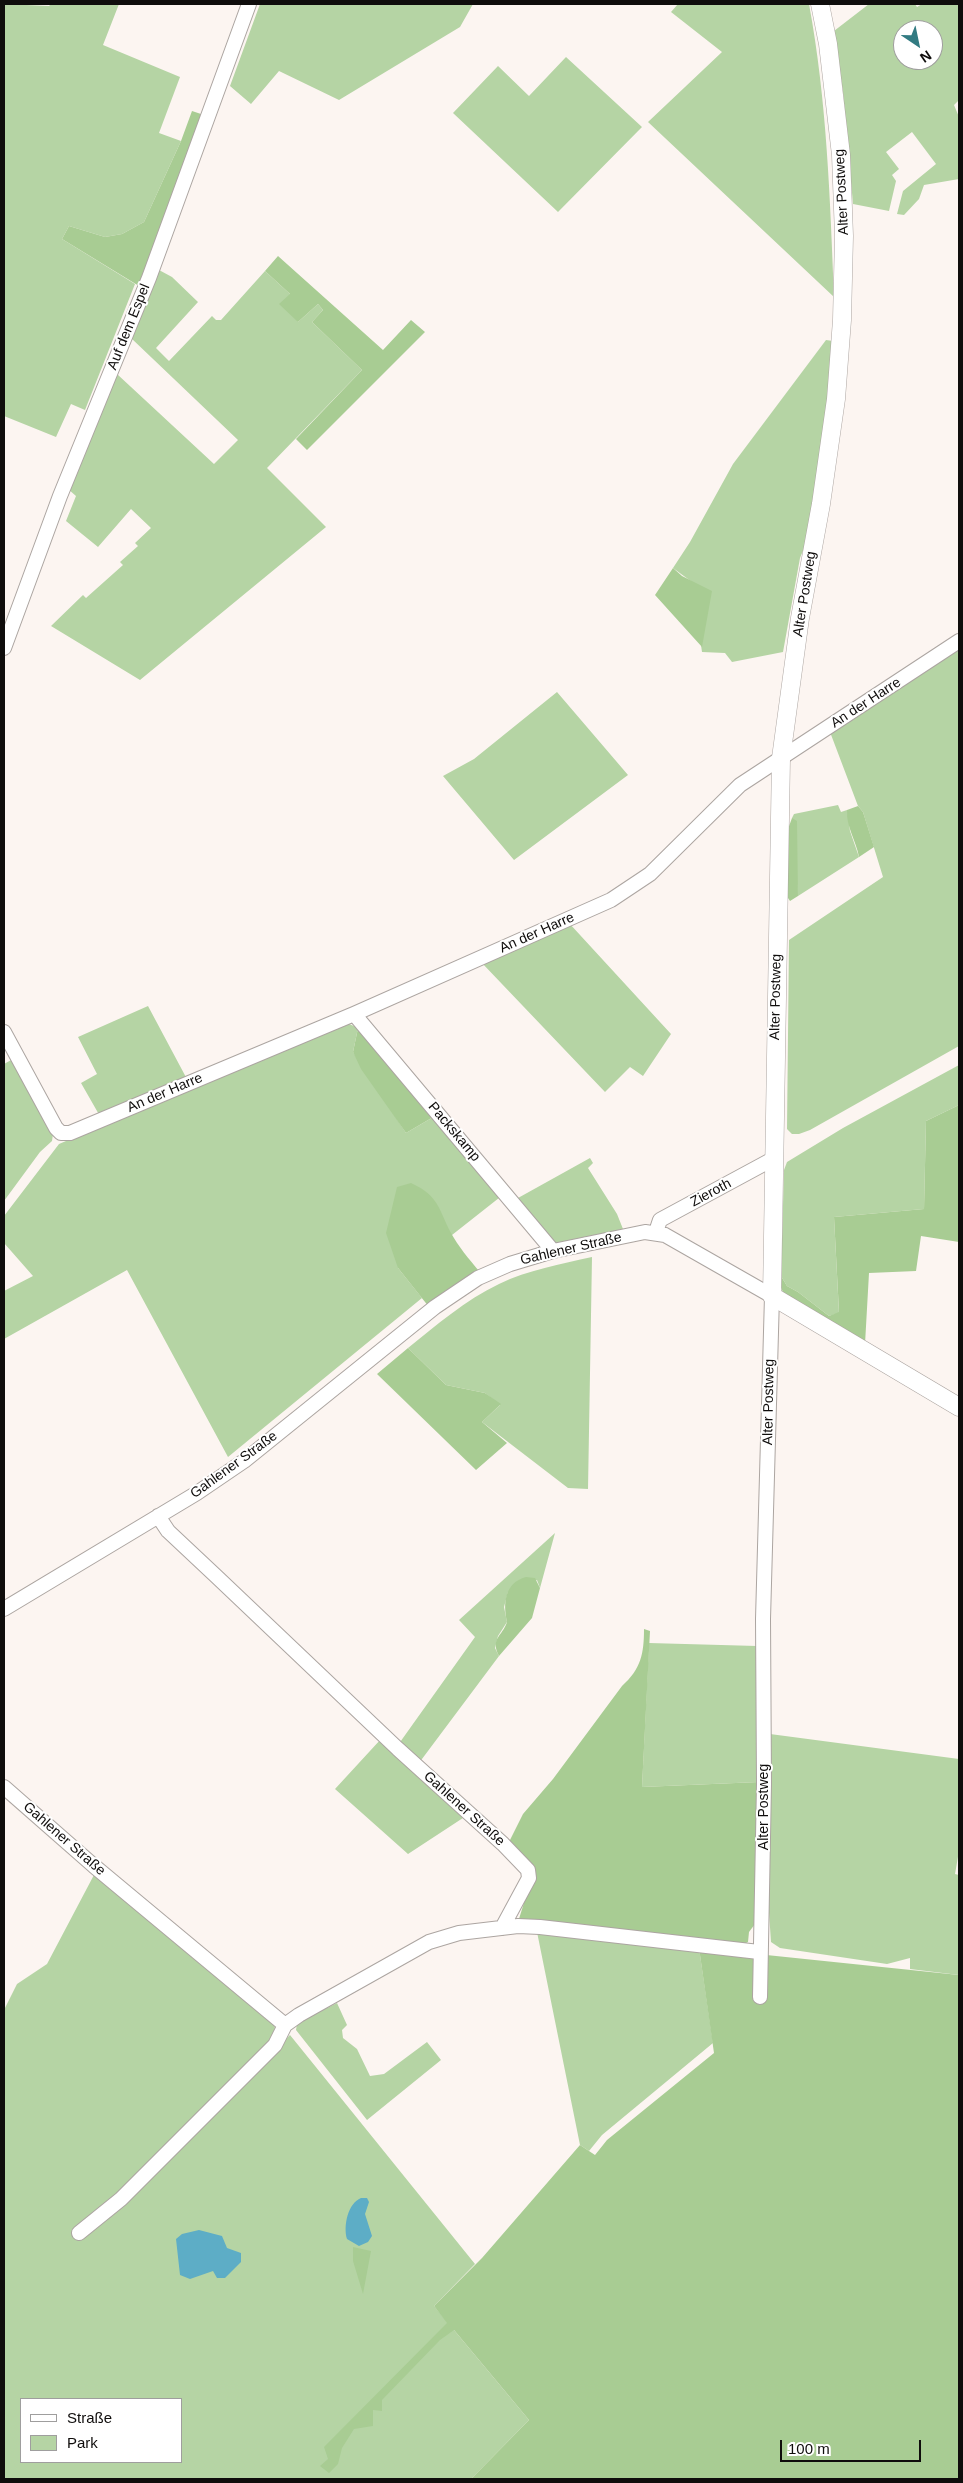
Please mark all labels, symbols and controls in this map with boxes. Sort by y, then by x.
north arrow [893,20,943,70]
text: N [917,47,934,66]
street label: Alter Postweg [831,148,853,236]
street label: Auf dem Espel [104,282,154,372]
street label: Alter Postweg [790,550,820,638]
street label: An der Harre [828,674,904,732]
street label: An der Harre [497,909,577,957]
street label: Alter Postweg [767,954,785,1040]
street label: An der Harre [125,1070,205,1116]
street label: Packskamp [424,1099,484,1165]
street label: Zieroth [688,1175,734,1211]
street label: Gahlener Straße [519,1229,623,1269]
street label: Alter Postweg [760,1359,778,1445]
street label: Gahlener Straße [187,1428,281,1502]
street label: Alter Postweg [756,1764,772,1850]
street label: Gahlener Straße [420,1768,508,1850]
street label: Gahlener Straße [19,1799,109,1879]
legend [20,2398,182,2463]
text: Straße [67,2409,112,2426]
scale bar [783,2430,924,2462]
text: Park [67,2434,98,2451]
text: 100 m [788,2440,830,2457]

